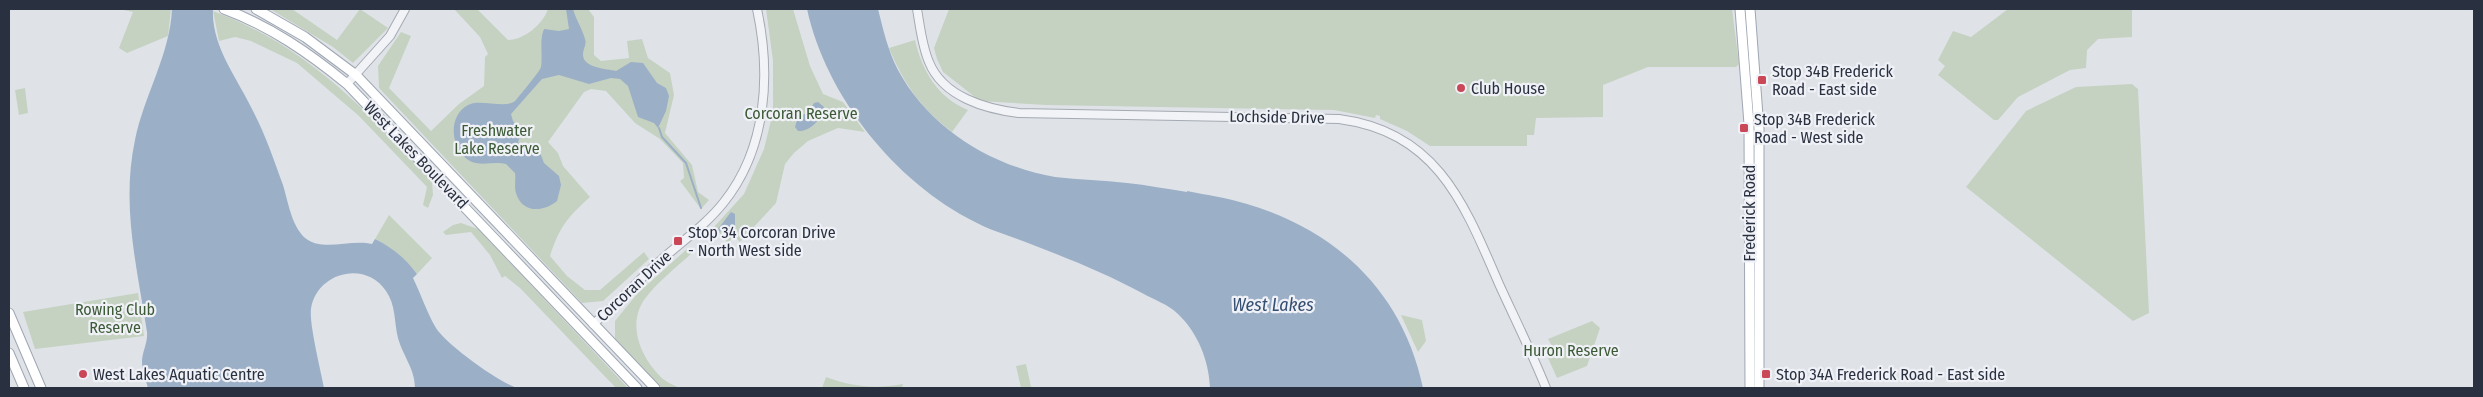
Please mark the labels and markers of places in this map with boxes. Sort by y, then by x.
place label: Stop 34B Frederick Road - East side [1772,62,1893,99]
marker: Stop 34B Frederick Road - East side [1756,74,1768,86]
place label: Club House [1471,79,1545,98]
marker: Club House [1455,82,1467,94]
place label: Stop 34B Frederick Road - West side [1754,110,1875,147]
marker: Stop 34B Frederick Road - West side [1738,122,1750,134]
place label: Stop 34 Corcoran Drive - North West side [688,223,836,260]
marker: Stop 34 Corcoran Drive - North West side [672,235,684,247]
place label: West Lakes Aquatic Centre [93,365,265,384]
place label: Stop 34A Frederick Road - East side [1776,365,2005,384]
marker: West Lakes Aquatic Centre [77,368,89,380]
marker: Stop 34A Frederick Road - East side [1760,368,1772,380]

